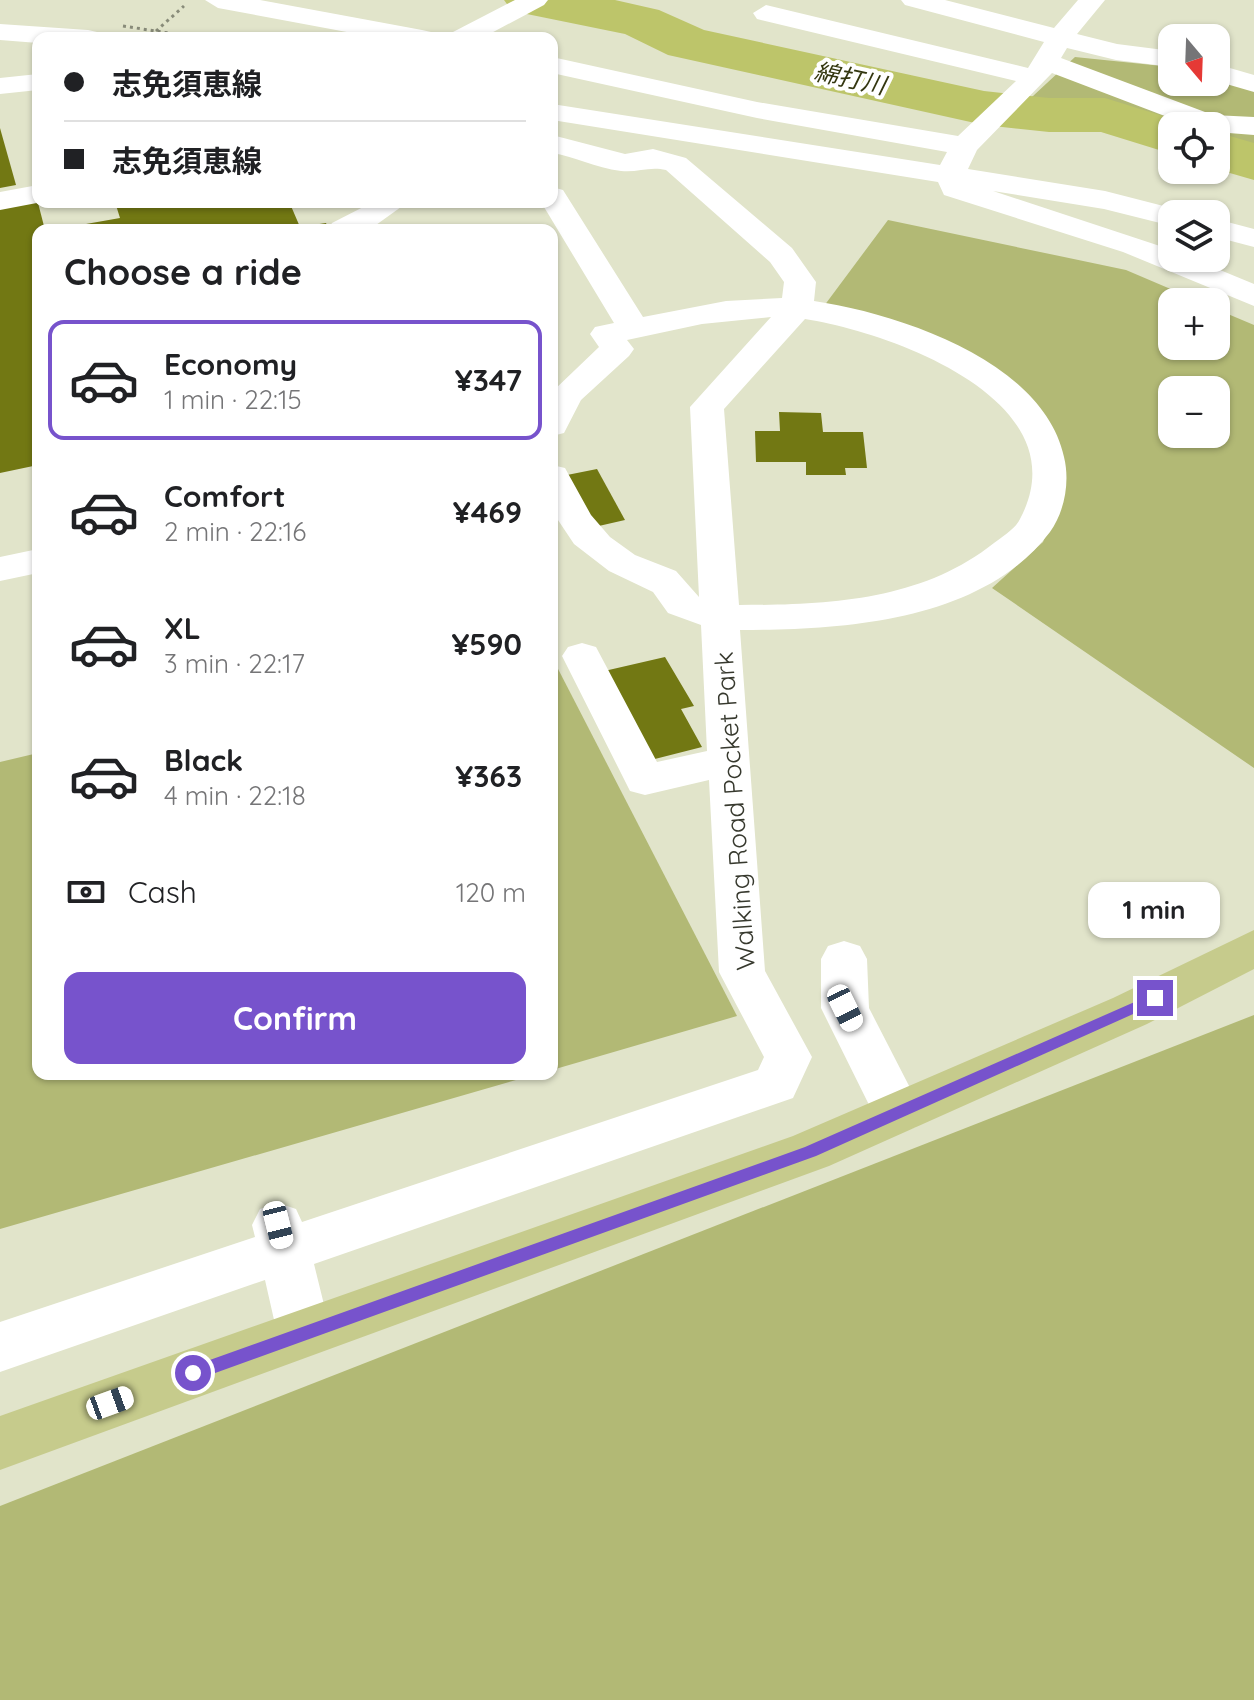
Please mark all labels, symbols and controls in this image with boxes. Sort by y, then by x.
north arrow [1158,24,1230,96]
map controls [1158,24,1230,448]
water label: 綿打川 [812,56,891,101]
text: 志免須恵線 [112,65,262,103]
button: locate [1158,112,1230,184]
text: 志免須恵線 [112,142,262,180]
button: layers [1158,200,1230,272]
text: Choose a ride [64,249,302,294]
button: + [1158,288,1230,360]
icon: car [68,344,140,416]
text: Economy [164,345,297,383]
text: ¥347 [455,361,522,399]
button: − [1158,376,1230,448]
text: 1 min · 22:15 [164,383,302,416]
icon: car [68,476,140,548]
text: Comfort [164,477,285,515]
text: ¥469 [453,493,522,531]
text: 2 min · 22:16 [164,515,306,548]
icon: car [68,608,140,680]
text: XL [164,609,201,647]
text: ¥590 [451,625,522,663]
text: 3 min · 22:17 [164,647,305,680]
street label: Walking Road Pocket Park [707,651,762,972]
icon: car [68,740,140,812]
text: Black [164,741,243,779]
text: ¥363 [455,757,522,795]
text: 4 min · 22:18 [164,779,306,812]
icon: cash [64,870,108,914]
text: Cash [128,873,197,911]
text: 120 m [456,876,526,909]
callout: 1 min [1089,882,1221,938]
text: 1 min [1123,893,1186,926]
button: Confirm [64,972,526,1064]
route end [1137,980,1173,1016]
car [824,981,866,1035]
car [261,1199,295,1251]
route start [175,1355,211,1391]
car [83,1384,137,1422]

